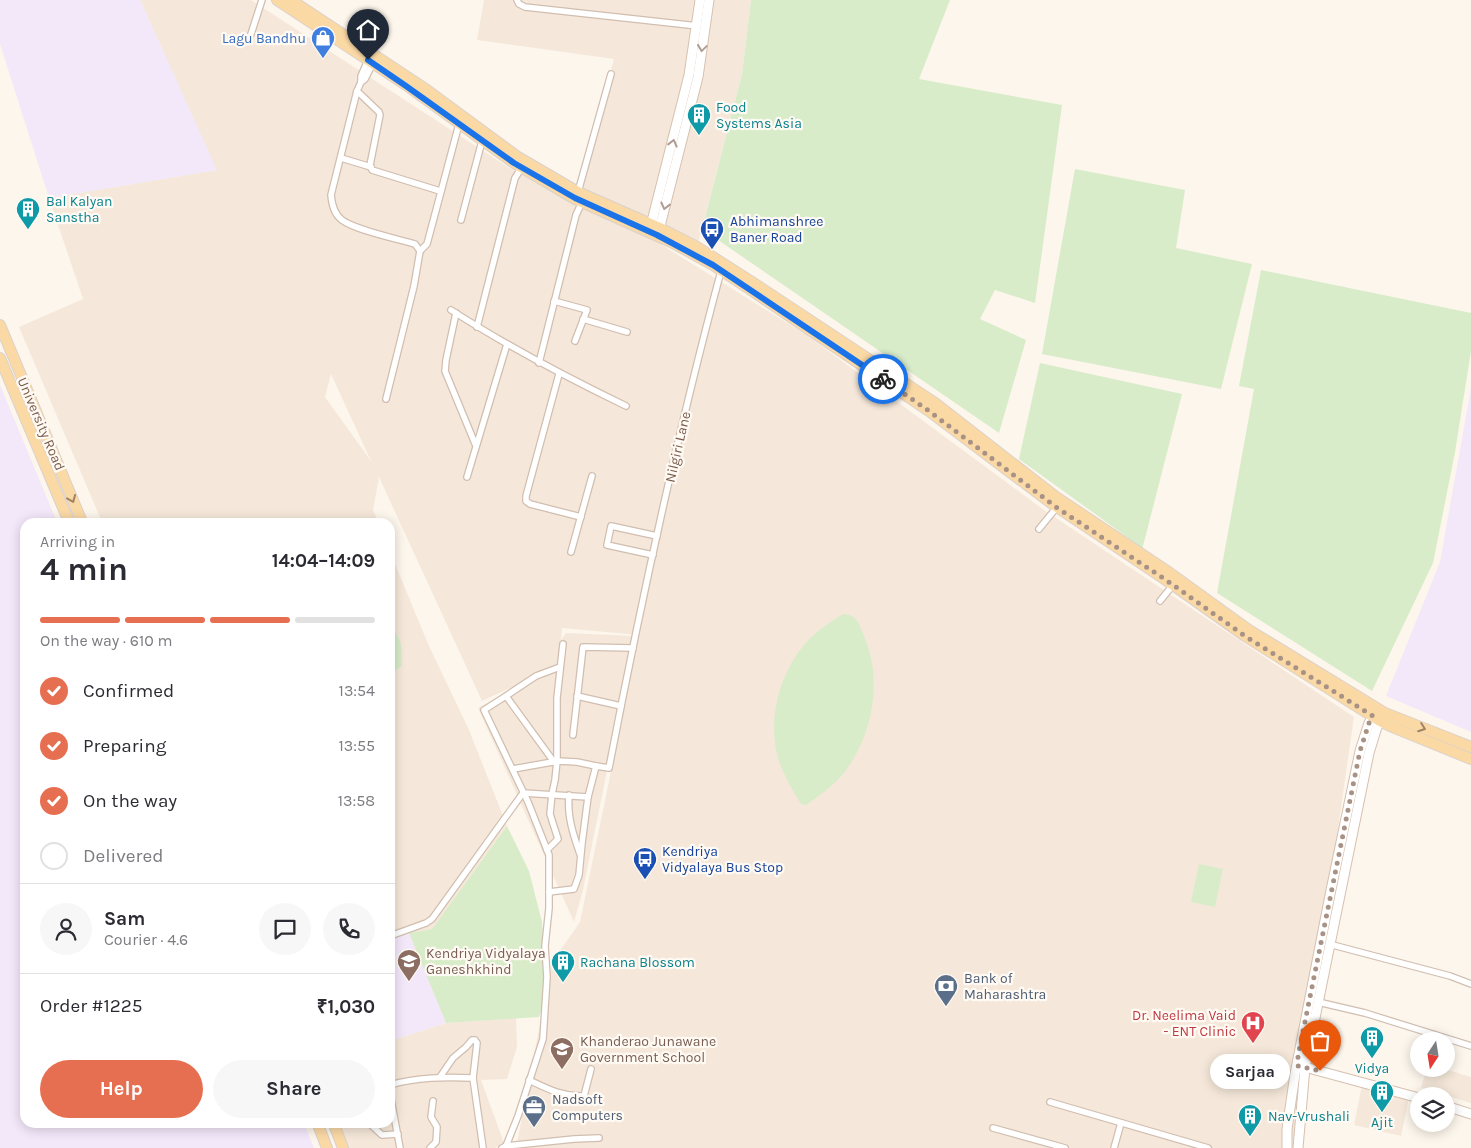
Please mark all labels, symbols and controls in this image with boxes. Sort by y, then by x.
pin [347,9,389,60]
icon: home [354,16,382,44]
shop icon: Lagu Bandhu [310,25,336,59]
place label: Lagu Bandhu [222,30,306,47]
one-way arrow [697,45,708,53]
place label: Food Systems Asia [716,99,802,132]
building icon: Food Systems Asia [686,102,712,136]
one-way arrow [667,140,677,148]
place label: Bal Kalyan Sanstha [46,193,112,226]
building icon: Bal Kalyan Sanstha [15,196,41,230]
one-way arrow [661,202,671,210]
place label: Abhimanshree Baner Road [730,213,823,246]
bus stop icon: Abhimanshree Baner Road [699,216,725,250]
courier [858,354,908,404]
icon: bike [869,365,897,393]
street label: University Road [14,375,68,473]
street label: Nilgiri Lane [662,410,694,484]
one-way arrow [66,494,77,503]
text: Arriving in [40,532,115,551]
text: 14:04–14:09 [272,550,375,572]
text: 4 min [40,551,128,588]
text: On the way · 610 m [40,631,173,650]
icon: check [40,677,68,705]
text: Confirmed [83,680,174,702]
text: 13:54 [339,681,375,700]
one-way arrow [1417,722,1426,732]
icon: check [40,732,68,760]
text: Preparing [83,735,166,757]
text: 13:55 [339,736,375,755]
icon: check [40,787,68,815]
text: On the way [83,790,177,812]
text: 13:58 [338,791,375,810]
place label: Kendriya Vidyalaya Bus Stop [662,843,783,876]
text: Delivered [83,845,163,867]
bus stop icon: Kendriya Vidyalaya Bus Stop [632,846,658,880]
button: person [40,903,92,955]
button: chat [259,903,311,955]
button: phone [323,903,375,955]
text: Sam [104,908,145,930]
text: Courier · 4.6 [104,930,188,949]
place label: Kendriya Vidyalaya Ganeshkhind [426,945,546,978]
school or university icon: Kendriya Vidyalaya Ganeshkhind [396,948,422,982]
building icon: Rachana Blossom [550,949,576,983]
place label: Rachana Blossom [580,954,695,971]
place label: Bank of Maharashtra [964,970,1046,1003]
bank icon: Bank of Maharashtra [933,973,959,1007]
text: Order #1225 [40,995,142,1017]
text: ₹1,030 [317,996,375,1018]
place label: Dr. Neelima Vaid - ENT Clinic [1132,1007,1236,1040]
hospital icon: Dr. Neelima Vaid - ENT Clinic [1240,1010,1266,1044]
pin [1299,1020,1341,1071]
building icon: Vidya [1359,1025,1385,1059]
icon: bag [1306,1027,1334,1055]
north arrow [1410,1032,1455,1078]
map controls [1410,1032,1455,1132]
place label: Khanderao Junawane Government School [580,1033,716,1066]
school or university icon: Khanderao Junawane Government School [549,1036,575,1070]
callout: Sarjaa [1210,1054,1290,1088]
button: Help [40,1060,203,1118]
button: Share [213,1060,375,1118]
place label: Vidya [1355,1060,1389,1077]
text: Sarjaa [1225,1062,1275,1081]
building icon: Ajit [1369,1079,1395,1113]
button: layers [1410,1087,1455,1132]
place label: Nadsoft Computers [552,1091,623,1124]
office icon: Nadsoft Computers [521,1094,547,1128]
building icon: Nav-Vrushali [1237,1103,1263,1137]
place label: Nav-Vrushali [1268,1108,1350,1125]
place label: Ajit [1371,1114,1393,1131]

